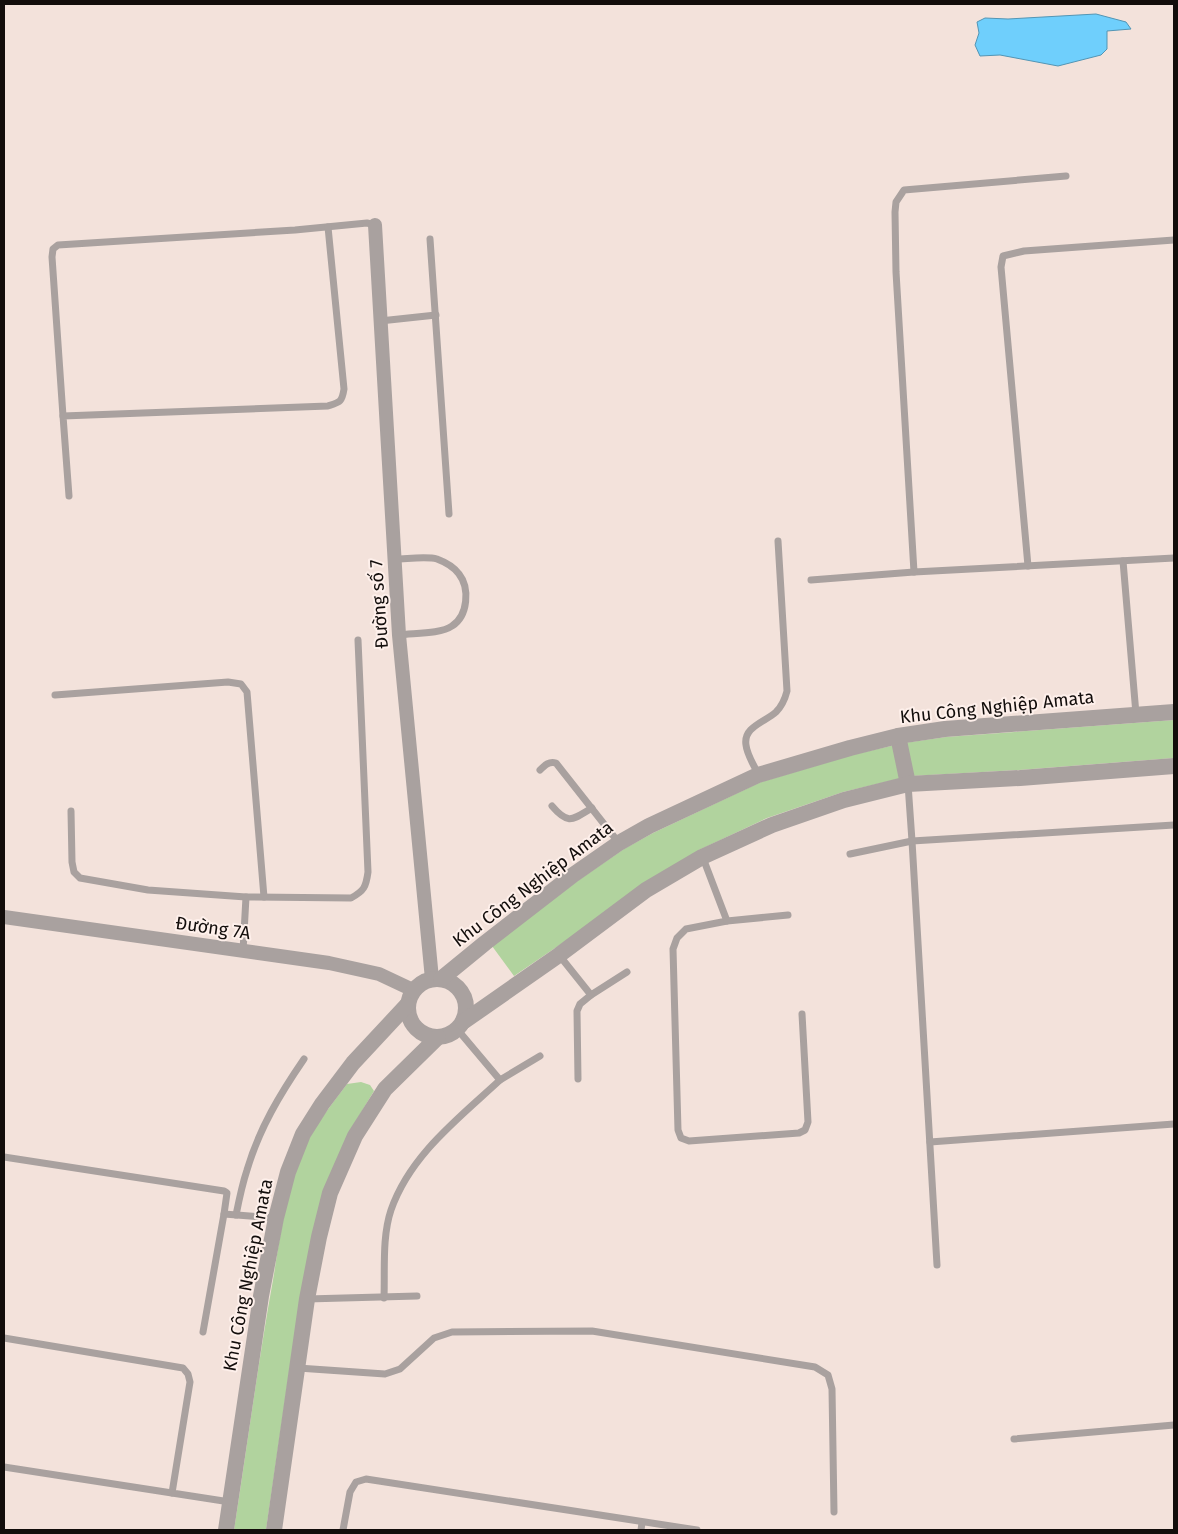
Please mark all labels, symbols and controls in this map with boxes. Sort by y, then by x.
street label: Đường số 7 [365,559,393,649]
street label: Khu Công Nghiệp Amata [899,686,1095,728]
street label: Khu Công Nghiệp Amata [448,816,618,952]
street label: Đường 7A [174,912,253,944]
street label: Khu Công Nghiệp Amata [219,1177,277,1373]

